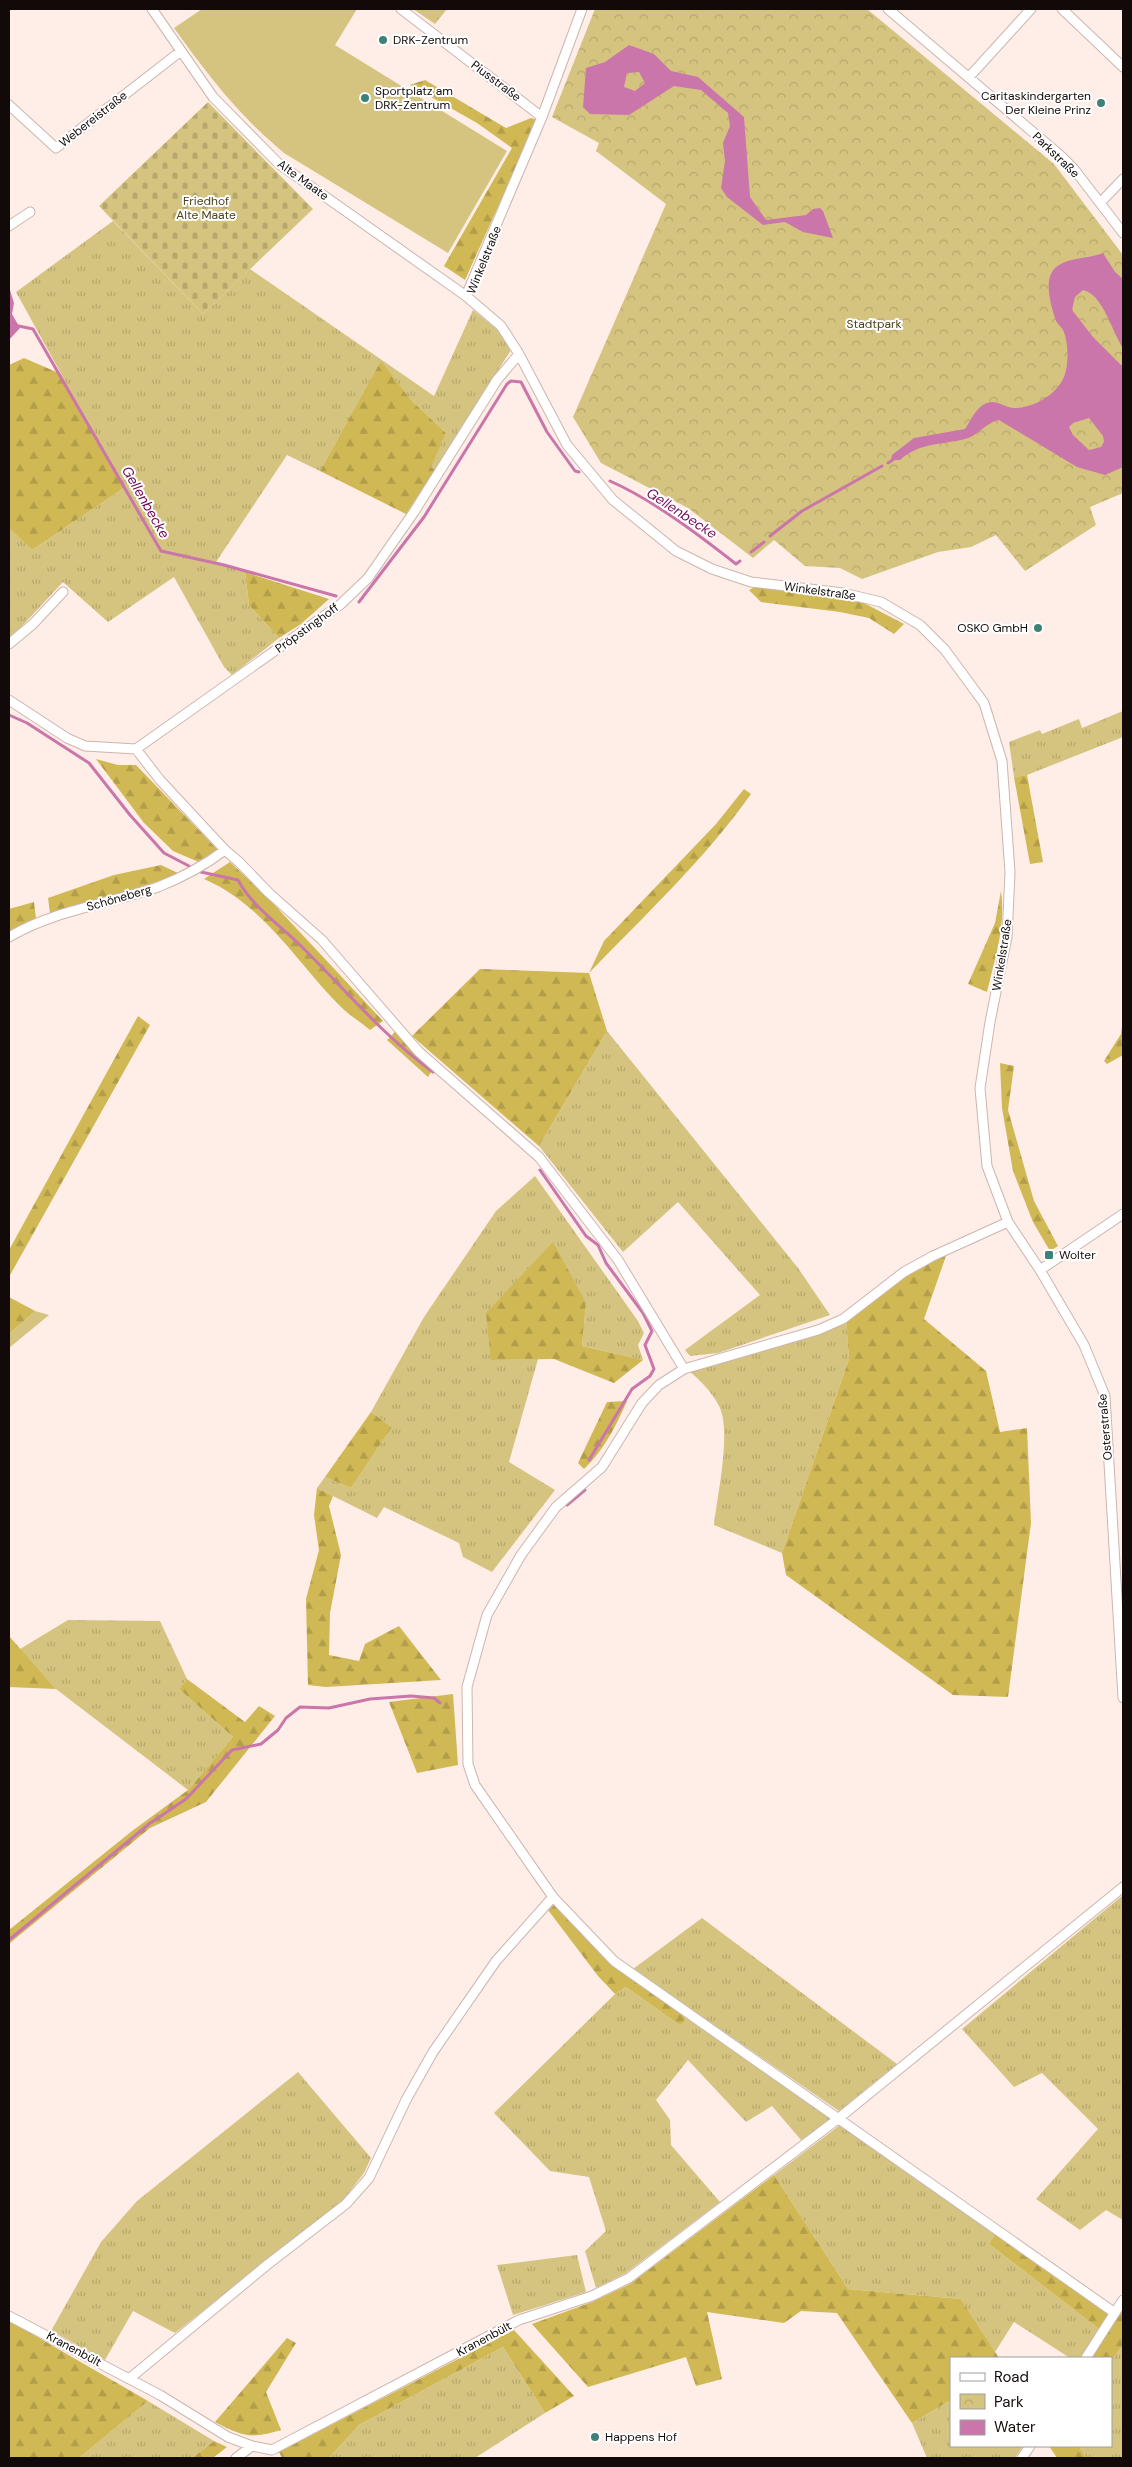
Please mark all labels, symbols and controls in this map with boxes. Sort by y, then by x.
place label: DRK-Zentrum [393,32,468,48]
marker: DRK-Zentrum [377,34,389,46]
street label: Piusstraße [468,57,524,105]
place label: Sportplatz am DRK-Zentrum [375,83,453,113]
street label: Webereistraße [56,87,130,151]
place label: Caritaskindergarten Der Kleine Prinz [981,88,1091,118]
marker: Sportplatz am DRK-Zentrum [359,92,371,104]
marker: Caritaskindergarten Der Kleine Prinz [1095,97,1107,109]
street label: Parkstraße [1029,129,1083,181]
street label: Alte Maate [274,156,332,204]
park label: Friedhof Alte Maate [176,193,236,223]
street label: Winkelstraße [463,223,505,297]
park label: Stadtpark [847,316,901,332]
water label: Gellenbecke [118,463,174,541]
water label: Gellenbecke [643,484,721,542]
street label: Winkelstraße [783,578,857,604]
street label: Pröpstinghoff [272,600,342,656]
place label: OSKO GmbH [957,620,1028,636]
marker: OSKO GmbH [1032,622,1044,634]
street label: Schöneberg [85,881,154,915]
street label: Winkelstraße [988,918,1016,992]
place label: Wolter [1059,1247,1096,1263]
marker: Wolter [1043,1249,1055,1261]
street label: Osterstraße [1094,1393,1116,1461]
street label: Kranenbült [454,2318,515,2360]
street label: Kranenbült [44,2328,105,2370]
legend [950,2357,1112,2447]
text: Road [994,2367,1029,2387]
text: Park [994,2392,1024,2412]
text: Water [994,2417,1036,2437]
place label: Happens Hof [605,2429,677,2445]
marker: Happens Hof [589,2431,601,2443]

